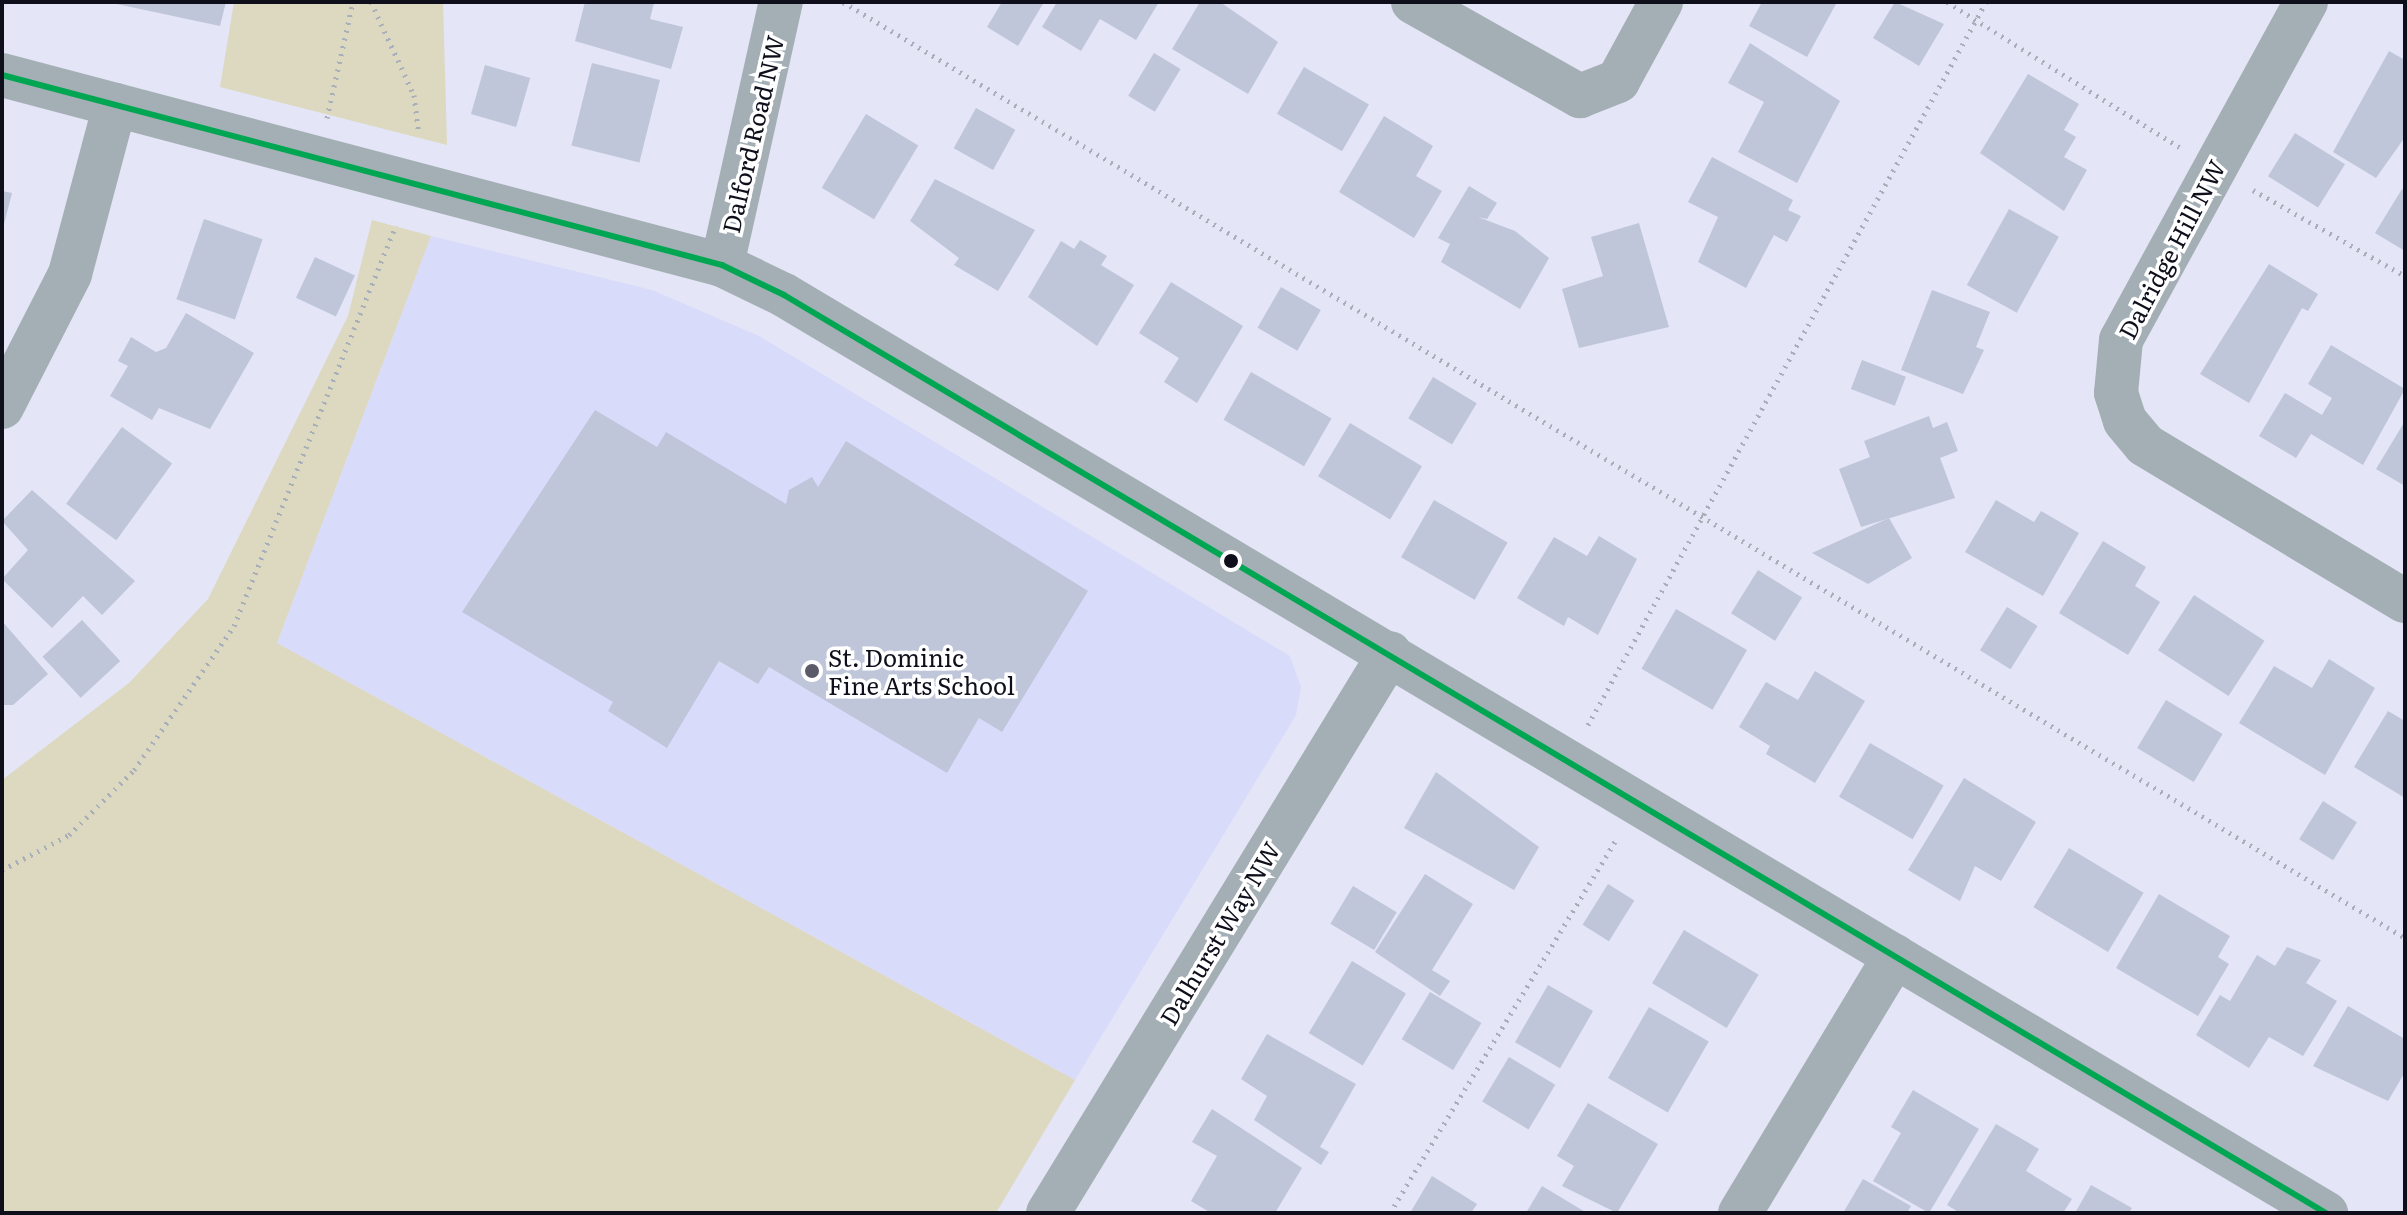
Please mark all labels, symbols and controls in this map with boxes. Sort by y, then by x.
street label: Dalford Road NW [715,32,789,236]
street label: Dalridge Hill NW [2112,155,2230,343]
unlabelled marker [1223,553,1239,569]
place label: St. Dominic Fine Arts School [828,643,1015,699]
marker: St. Dominic Fine Arts School [803,662,821,680]
street label: Dalhurst Way NW [1153,836,1285,1030]

